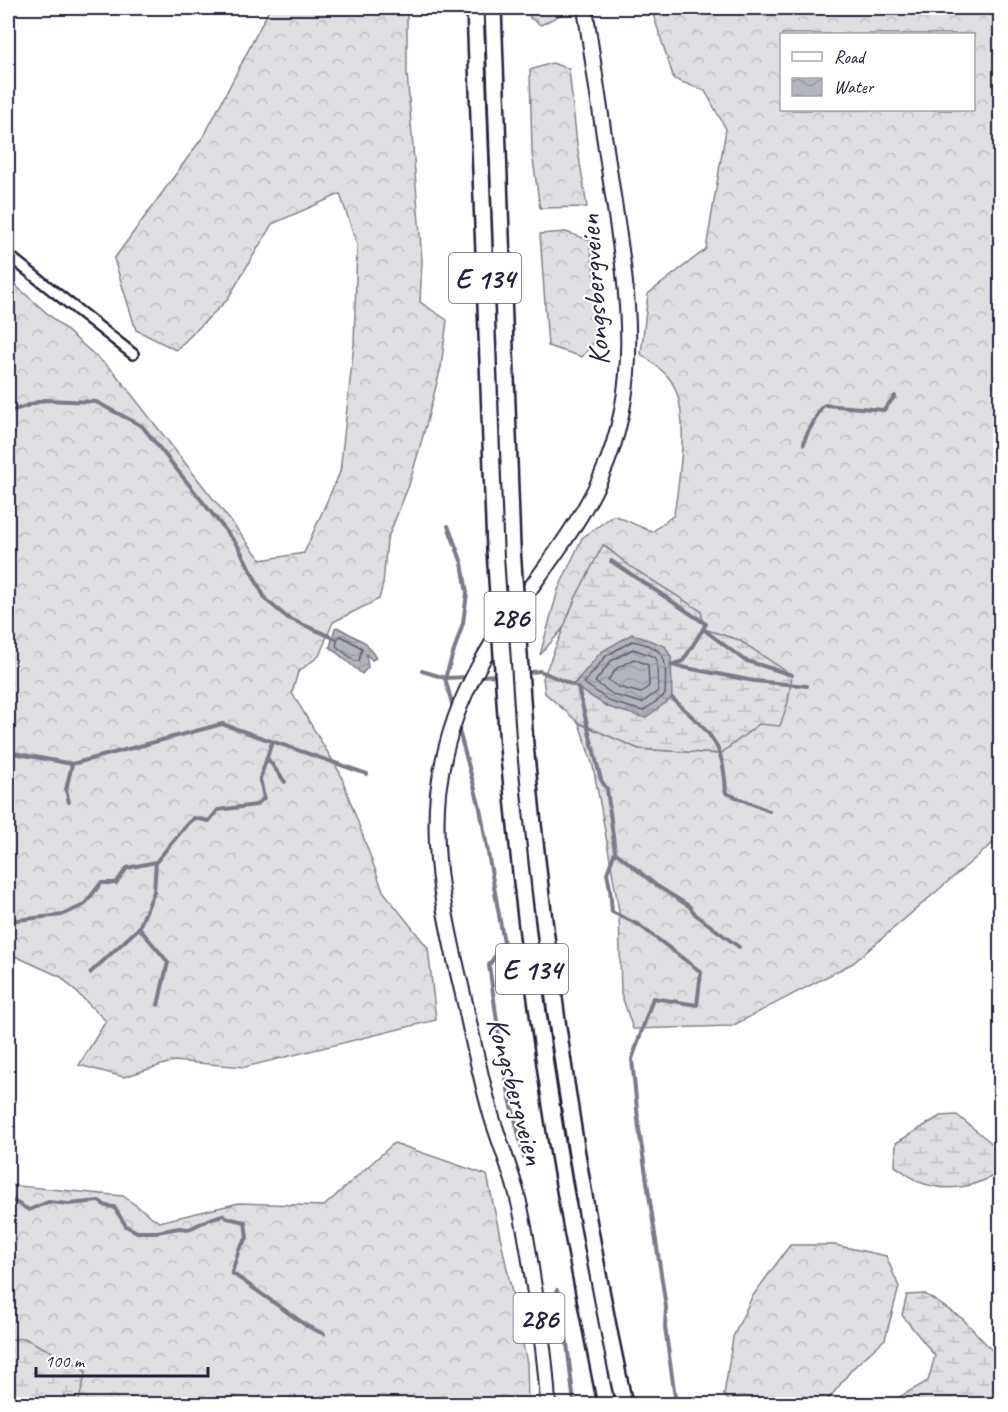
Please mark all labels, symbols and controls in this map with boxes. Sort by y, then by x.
legend [780,33,975,111]
text: Road [834,46,867,68]
text: Water [834,76,875,98]
street label: Kongsbergveien [570,213,618,367]
road number: E 134 [449,253,521,303]
road number: 286 [484,592,536,642]
road number: E 134 [496,944,568,994]
street label: Kongsbergveien [478,1013,554,1169]
road number: 286 [514,1293,564,1343]
scale bar [36,1340,208,1378]
text: 100 m [45,1350,86,1372]

